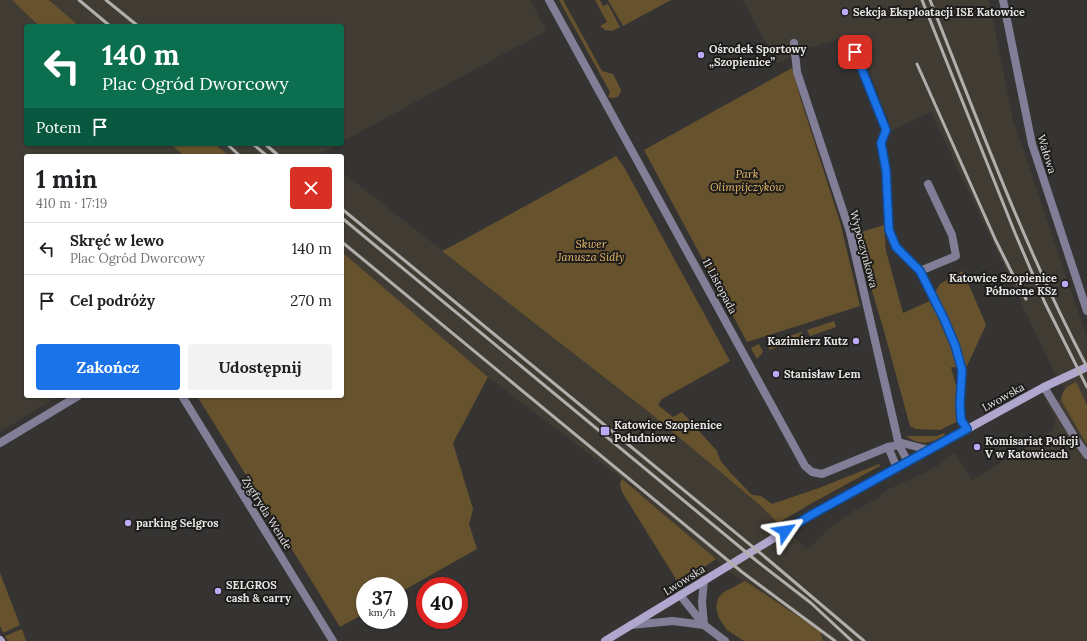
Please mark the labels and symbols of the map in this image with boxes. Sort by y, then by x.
place label: Sekcja Eksploatacji ISE Katowice [853,5,1025,19]
marker: Sekcja Eksploatacji ISE Katowice [840,7,850,17]
pin [838,35,872,69]
place label: Ośrodek Sportowy „Szopienice” [709,42,807,69]
marker: Ośrodek Sportowy „Szopienice” [696,50,706,60]
street label: Wałowa [1034,133,1060,176]
park label: Park Olimpijczyków [710,167,784,194]
street label: Wypoczynkowa [847,209,881,290]
park label: Skwer Janusza Sidły [557,237,625,264]
street label: 11 Listopada [700,256,741,316]
place label: Katowice Szopienice Północne KSz [949,271,1057,298]
marker: Katowice Szopienice Północne KSz [1060,279,1070,289]
place label: Kazimierz Kutz [767,334,848,348]
marker: Kazimierz Kutz [851,336,861,346]
place label: Stanisław Lem [784,367,861,381]
marker: Stanisław Lem [771,369,781,379]
street label: Lwowska [979,379,1027,414]
place label: Katowice Szopienice Południowe [614,418,722,445]
marker: Katowice Szopienice Południowe [599,425,611,437]
place label: Komisariat Policji V w Katowicach [985,434,1079,461]
marker: Komisariat Policji V w Katowicach [972,442,982,452]
street label: Zygfryda Wende [239,474,295,552]
position arrow [764,510,806,552]
place label: parking Selgros [136,516,219,530]
marker: parking Selgros [123,518,133,528]
street label: Lwowska [661,562,708,598]
speed limit sign: 40 [416,577,468,629]
place label: SELGROS cash & carry [226,578,292,605]
marker: SELGROS cash & carry [213,586,223,596]

